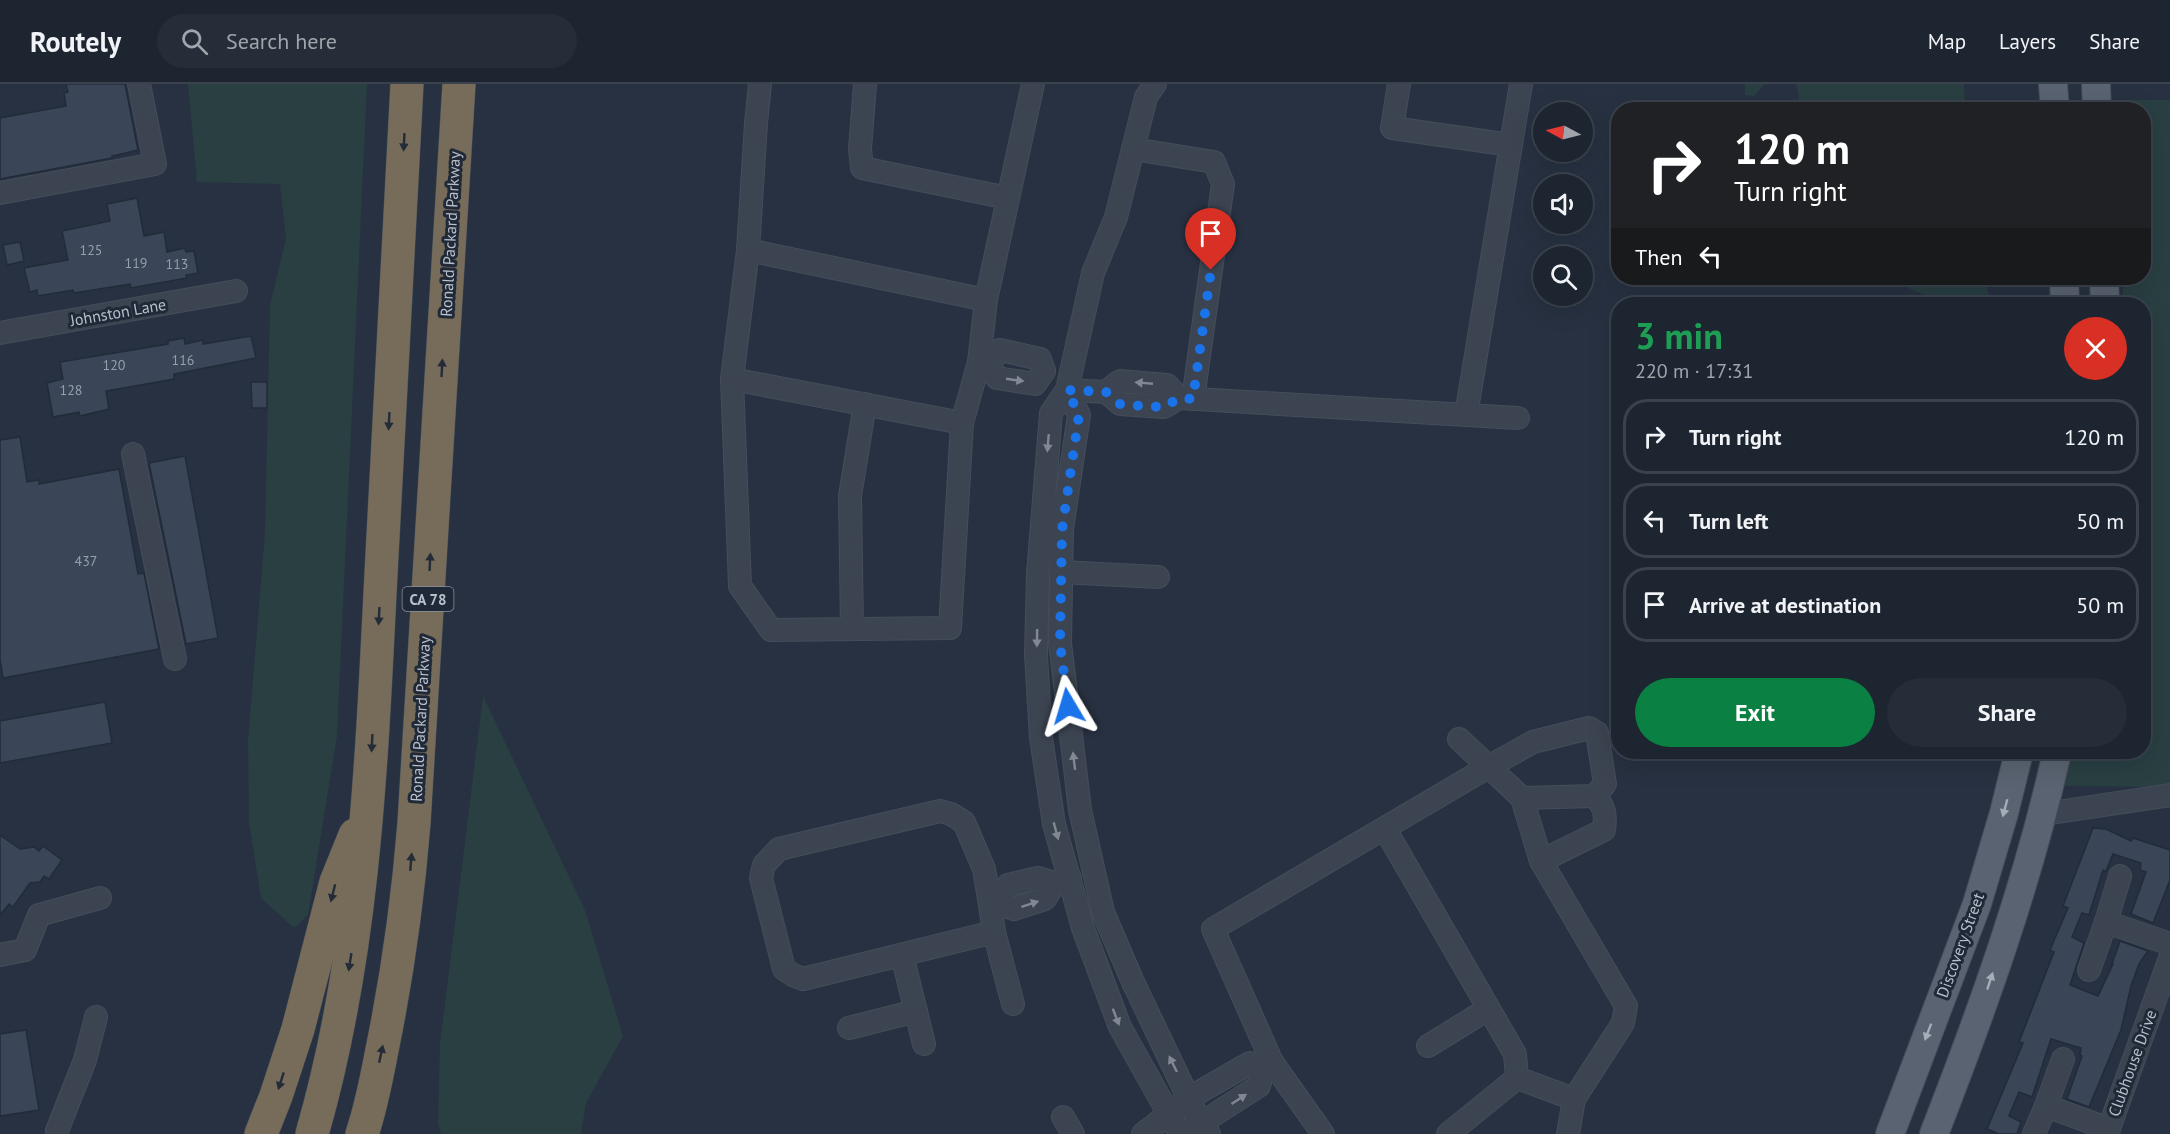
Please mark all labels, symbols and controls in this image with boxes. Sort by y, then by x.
search box [157,14,577,68]
text: Routely [30,23,121,60]
icon: search [178,25,211,58]
text: Search here [226,27,337,55]
text: Map [1928,28,1966,55]
text: Layers [1999,28,2056,55]
text: Share [2089,28,2140,55]
north arrow [1533,102,1593,162]
map controls [1533,102,1593,306]
text: 120 m [1734,121,1850,176]
icon: right [1635,126,1713,204]
one-way arrow [399,133,409,152]
street label: Ronald Packard Parkway [436,150,464,317]
button: sound [1533,174,1593,234]
text: Turn right [1734,174,1847,208]
pin [1185,208,1236,270]
icon: arrive [1194,217,1227,250]
icon: left [1694,240,1727,273]
house number: 125 [80,241,102,259]
text: Then [1635,243,1682,271]
button: search [1533,246,1593,306]
house number: 119 [125,254,147,272]
house number: 113 [166,255,188,273]
street label: Johnston Lane [67,294,168,330]
text: 3 min [1635,312,1723,359]
button: close [2064,317,2127,380]
house number: 116 [172,351,194,369]
house number: 120 [103,356,126,374]
one-way arrow [437,358,446,377]
text: 220 m · 17:31 [1635,358,1753,384]
one-way arrow [1005,376,1024,385]
one-way arrow [1134,378,1153,388]
house number: 128 [60,381,82,399]
one-way arrow [385,412,394,431]
icon: right [1638,420,1671,453]
text: Turn right [1689,423,1781,451]
text: 120 m [2064,423,2124,451]
one-way arrow [1043,434,1053,453]
icon: left [1638,504,1671,537]
text: Turn left [1689,507,1769,535]
text: 50 m [2076,507,2124,535]
house number: 437 [75,552,97,570]
one-way arrow [425,553,435,572]
road number: CA 78 [402,587,454,611]
icon: arrive [1638,588,1671,621]
text: Arrive at destination [1689,591,1881,619]
text: 50 m [2076,591,2124,619]
one-way arrow [374,606,384,625]
one-way arrow [1032,628,1042,647]
street label: Ronald Packard Parkway [406,635,434,802]
position arrow [1036,674,1100,738]
button: Exit [1635,678,1875,747]
button: Share [1887,678,2127,747]
one-way arrow [368,733,377,752]
one-way arrow [1069,751,1079,770]
one-way arrow [2000,799,2009,817]
one-way arrow [1052,822,1062,841]
one-way arrow [406,852,416,871]
one-way arrow [327,884,337,903]
street label: Discovery Street [1932,889,1988,1000]
one-way arrow [1021,899,1039,908]
one-way arrow [345,953,354,972]
one-way arrow [1986,972,1995,990]
street label: Clubhouse Drive [2103,1007,2161,1119]
one-way arrow [1112,1008,1121,1026]
one-way arrow [1923,1023,1932,1041]
one-way arrow [377,1044,386,1063]
one-way arrow [1168,1055,1177,1072]
one-way arrow [276,1072,285,1090]
one-way arrow [1230,1093,1246,1105]

